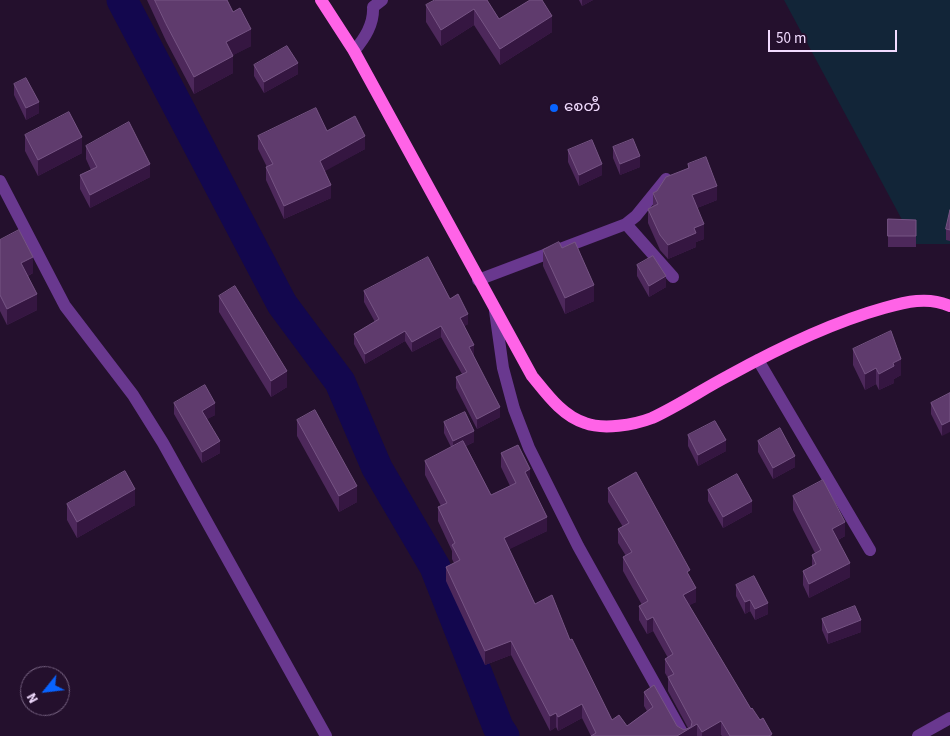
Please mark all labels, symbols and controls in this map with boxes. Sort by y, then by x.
scale bar [770,20,899,52]
text: 50 m [776,28,806,49]
place label: စေတီ [564,99,600,117]
marker: စေတီ [548,102,560,114]
north arrow [20,666,70,716]
text: N [22,689,44,707]

